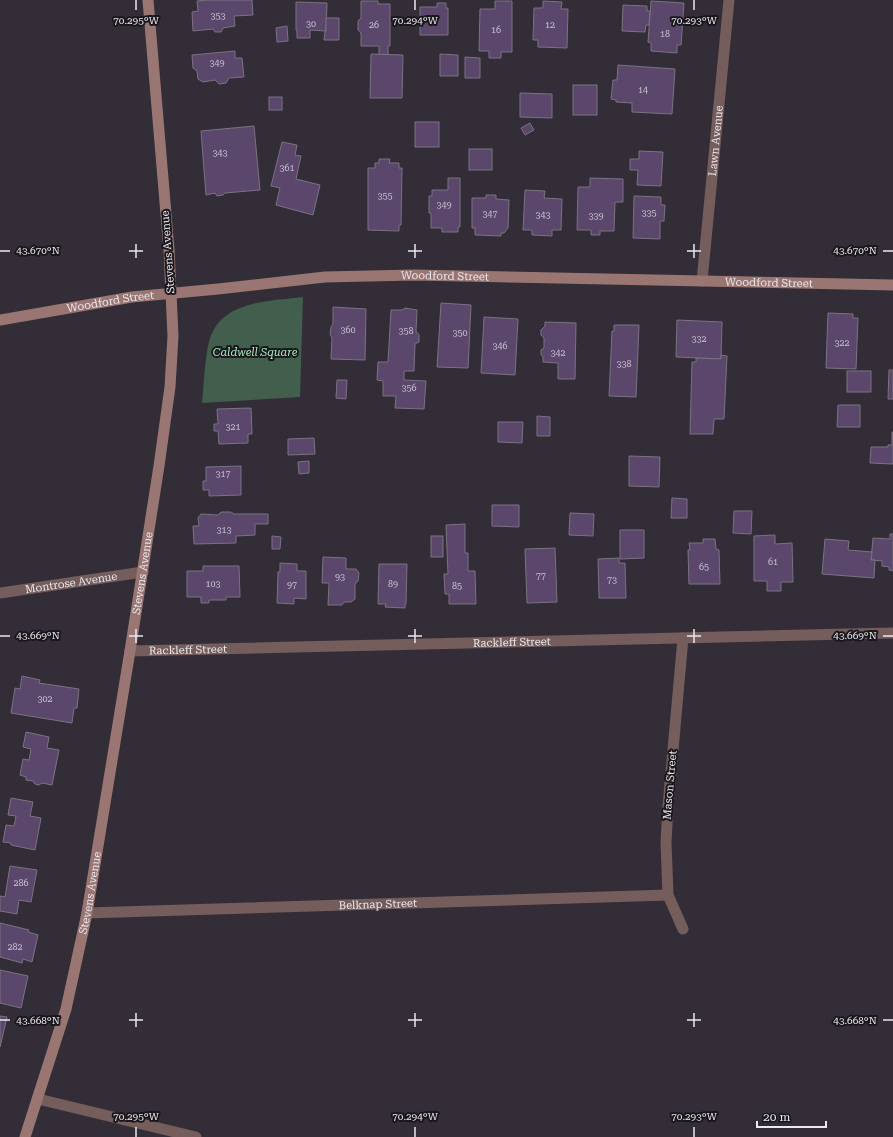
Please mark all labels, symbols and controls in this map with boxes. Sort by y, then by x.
house number: 353 [210,11,226,21]
text: 70.295°W [113,15,160,26]
text: 70.294°W [392,15,439,26]
text: 70.293°W [671,15,718,26]
house number: 30 [306,19,316,29]
house number: 26 [369,20,379,30]
house number: 12 [545,20,555,30]
house number: 16 [491,25,501,35]
house number: 18 [660,29,670,39]
house number: 349 [209,58,225,68]
house number: 14 [638,85,648,95]
street label: Lawn Avenue [706,105,725,177]
house number: 343 [212,148,228,158]
house number: 361 [279,163,295,173]
house number: 355 [377,191,393,201]
house number: 349 [436,200,452,210]
house number: 335 [641,208,657,218]
house number: 347 [482,209,498,219]
street label: Stevens Avenue [159,210,177,294]
house number: 343 [535,210,551,220]
house number: 339 [588,211,604,221]
text: 43.670°N [16,245,60,256]
text: 43.670°N [833,245,877,256]
street label: Woodford Street [401,268,489,283]
street label: Woodford Street [725,275,813,290]
street label: Woodford Street [66,288,155,315]
house number: 360 [340,325,356,335]
house number: 358 [398,326,414,336]
house number: 350 [452,328,468,338]
house number: 332 [691,334,707,344]
house number: 322 [834,338,850,348]
house number: 346 [492,341,508,351]
park label: Caldwell Square [213,346,298,359]
house number: 342 [550,348,566,358]
house number: 338 [616,359,632,369]
house number: 356 [401,383,417,393]
house number: 321 [225,422,241,432]
house number: 317 [215,469,231,479]
house number: 313 [216,525,232,535]
street label: Stevens Avenue [129,531,155,615]
house number: 61 [768,557,778,567]
house number: 65 [699,562,709,572]
street label: Montrose Avenue [24,569,118,596]
house number: 77 [536,571,546,581]
house number: 93 [335,572,345,582]
house number: 73 [607,575,617,585]
house number: 103 [205,579,221,589]
house number: 89 [388,579,398,589]
house number: 97 [287,580,297,590]
house number: 85 [452,581,462,591]
text: 43.669°N [16,630,60,641]
text: 43.669°N [833,630,877,641]
street label: Rackleff Street [473,635,551,649]
street label: Rackleff Street [149,642,227,657]
house number: 302 [37,694,53,704]
street label: Mason Street [660,750,680,820]
street label: Stevens Avenue [76,851,103,935]
house number: 286 [13,878,29,888]
street label: Belknap Street [338,896,417,912]
house number: 282 [7,942,23,952]
text: 43.668°N [16,1015,60,1026]
text: 43.668°N [833,1015,877,1026]
scale bar [757,1103,826,1129]
text: 20 m [763,1110,790,1124]
text: 70.295°W [113,1111,160,1122]
text: 70.294°W [392,1111,439,1122]
text: 70.293°W [671,1111,718,1122]

